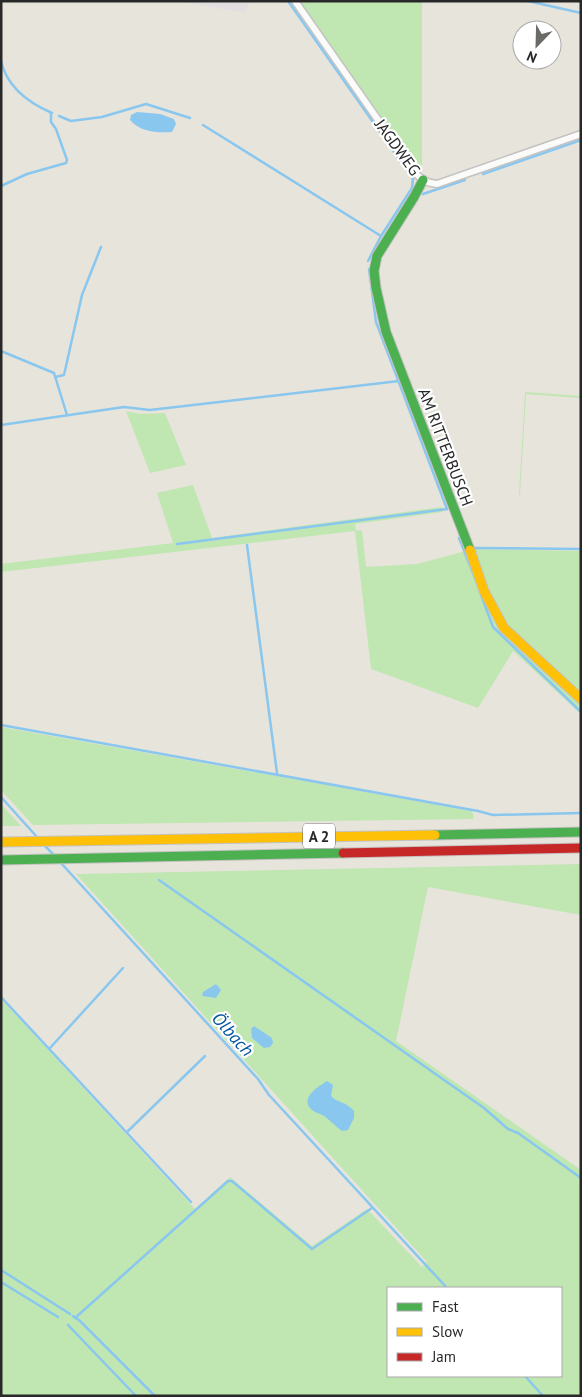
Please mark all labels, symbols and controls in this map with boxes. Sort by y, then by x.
north arrow [512,20,562,70]
text: N [524,47,540,67]
street label: JAGDWEG [370,114,425,179]
street label: AM RITTERBUSCH [414,385,478,509]
road number: A 2 [303,824,335,848]
water label: Ölbach [207,1007,259,1061]
legend [387,1287,562,1377]
text: Fast [432,1297,459,1316]
text: Slow [432,1322,463,1341]
text: Jam [431,1347,456,1366]

